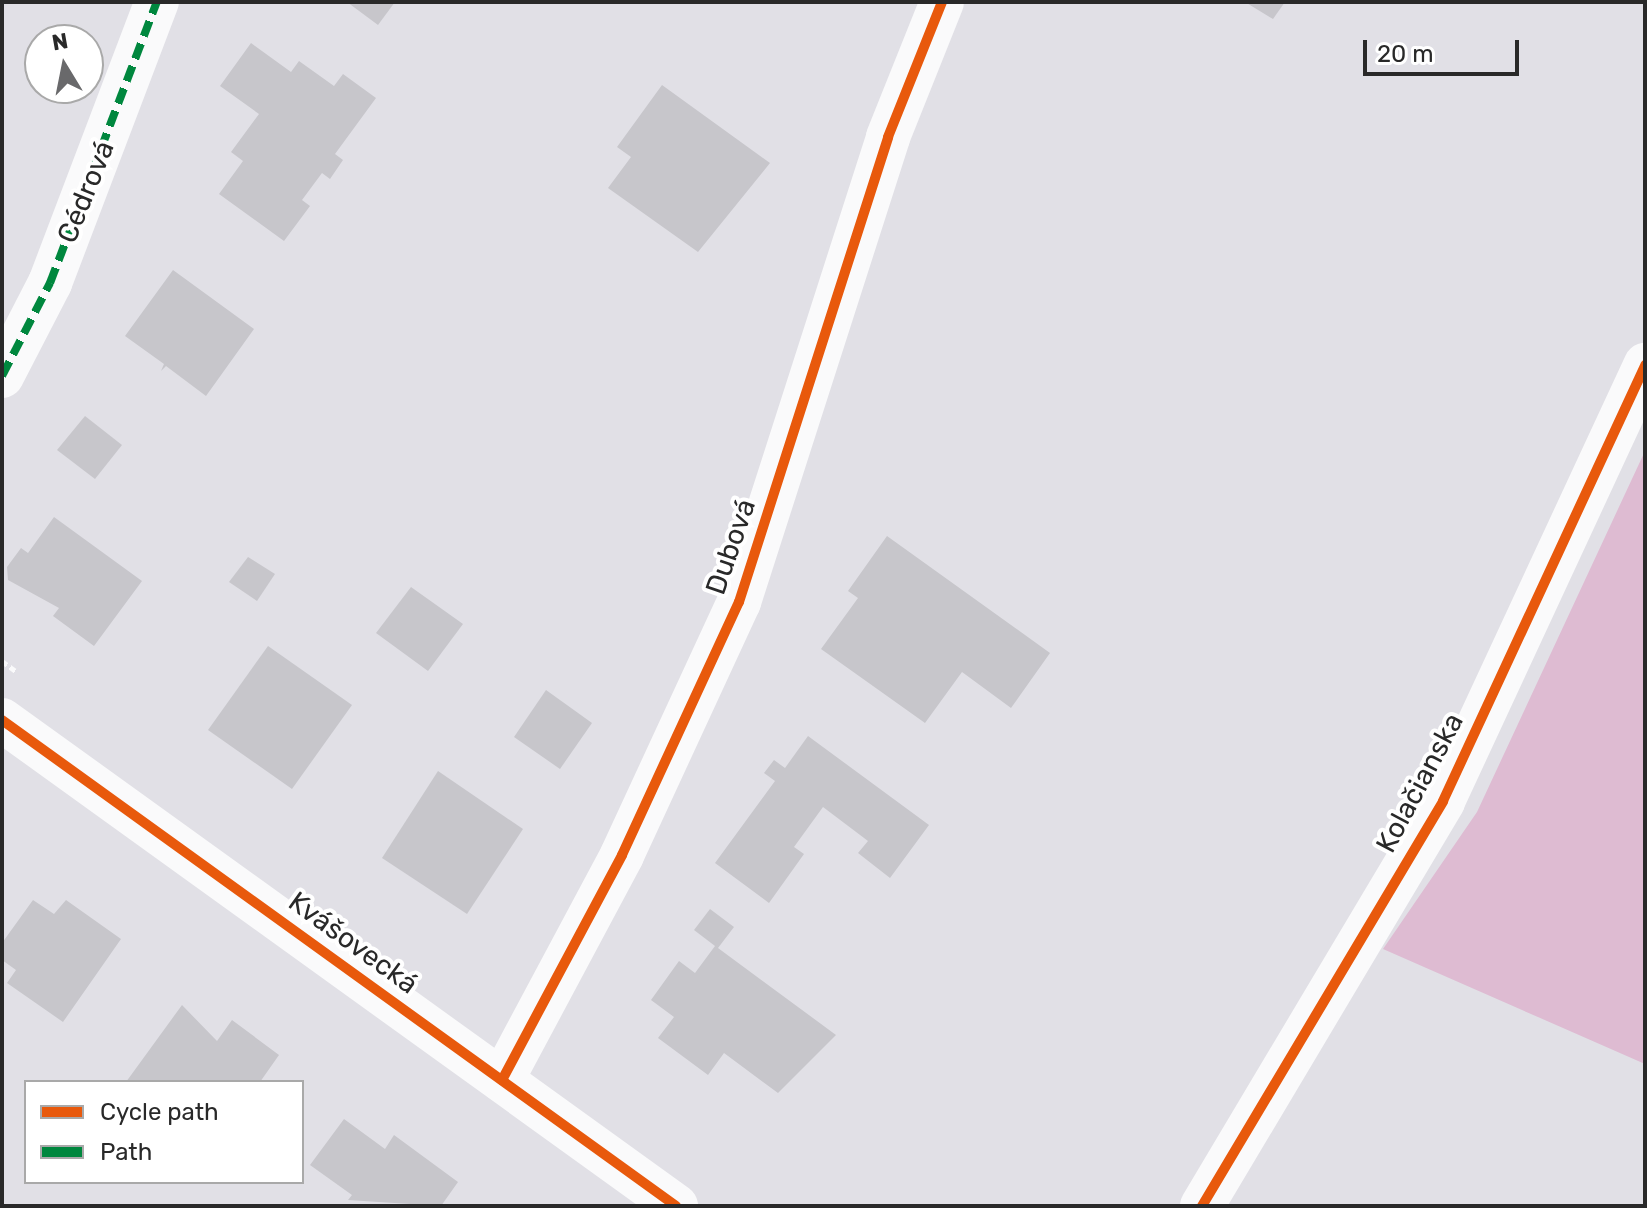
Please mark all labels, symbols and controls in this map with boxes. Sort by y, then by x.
north arrow [24,24,104,104]
scale bar [1367,24,1523,74]
text: N [50,27,70,57]
text: 20 m [1377,40,1434,68]
street label: Cédrová [50,136,122,248]
street label: Dubová [699,495,763,599]
street label: Kolačianska [1369,708,1471,858]
street label: Kvášovecká [282,885,424,1001]
legend [24,1080,304,1184]
text: Cycle path [100,1098,219,1126]
text: Path [100,1138,152,1166]

